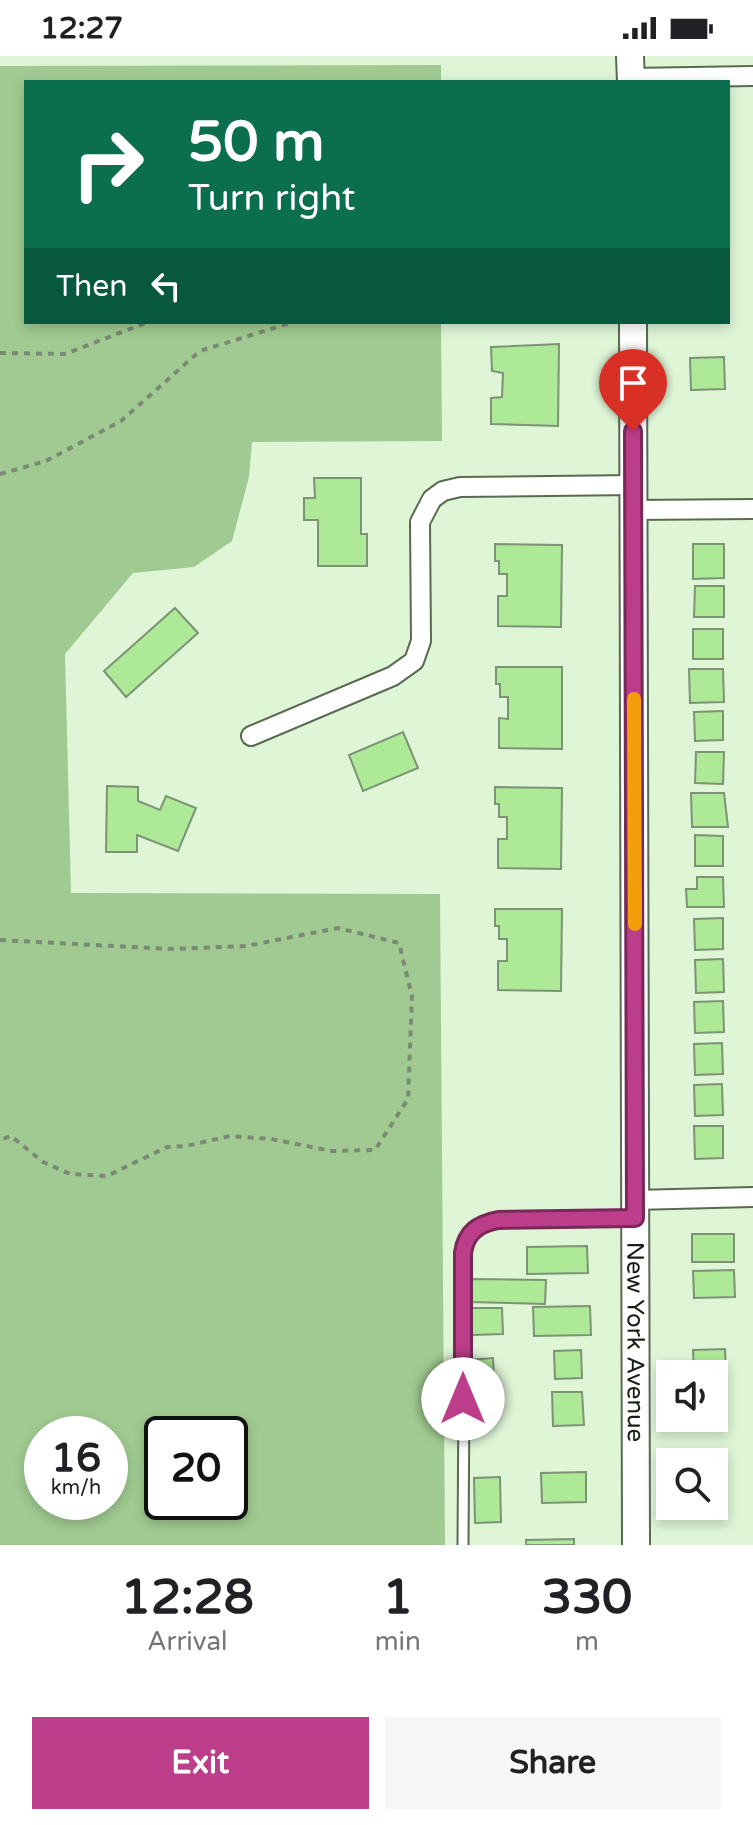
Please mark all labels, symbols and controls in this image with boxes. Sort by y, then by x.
text: 12:27 [40,10,123,47]
text: 50 m [188,109,324,176]
icon: right [56,112,160,216]
text: Turn right [188,177,355,220]
icon: left [144,264,188,308]
text: Then [56,268,128,305]
pin [599,349,667,431]
icon: arrive [611,361,655,405]
street label: New York Avenue [620,1242,650,1442]
position arrow [421,1357,505,1441]
map controls [656,1360,728,1520]
button: sound [656,1360,728,1432]
speed limit sign: 20 [144,1416,248,1520]
text: 16 [51,1434,101,1482]
button: search [656,1448,728,1520]
text: km/h [51,1476,101,1500]
text: 12:28 [121,1569,254,1627]
text: 1 [383,1569,413,1627]
text: 330 [542,1569,632,1627]
text: Arrival [147,1626,228,1657]
text: min [375,1626,421,1657]
text: m [575,1626,599,1657]
button: Exit [32,1717,369,1809]
button: Share [385,1717,721,1809]

